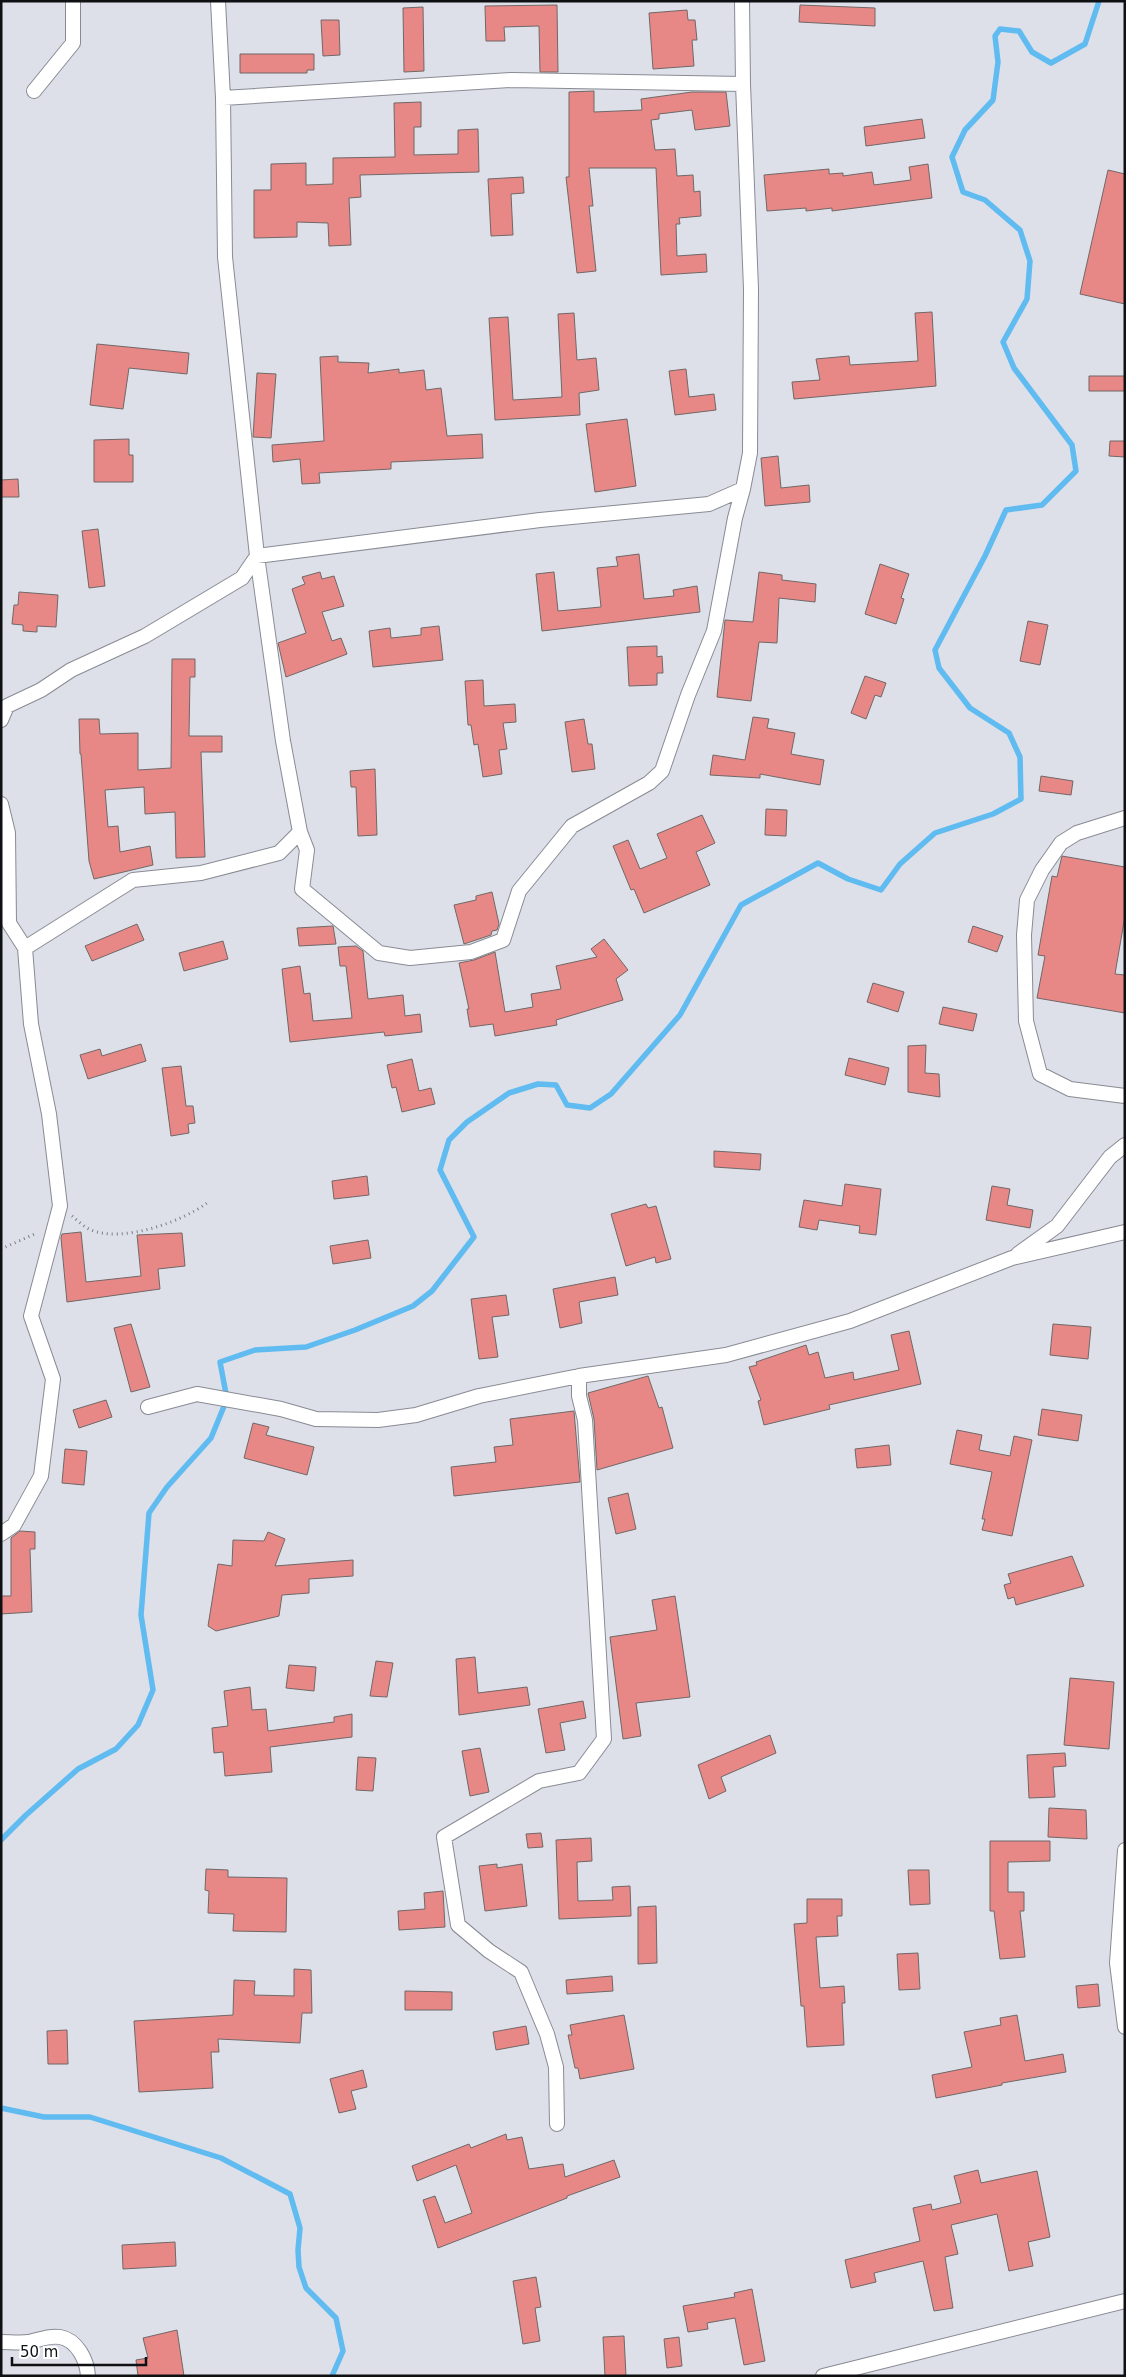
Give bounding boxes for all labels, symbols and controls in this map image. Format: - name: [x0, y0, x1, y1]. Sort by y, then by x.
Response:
- scale bar: [12, 2334, 146, 2366]
- text: 50 m: [20, 2343, 58, 2361]

